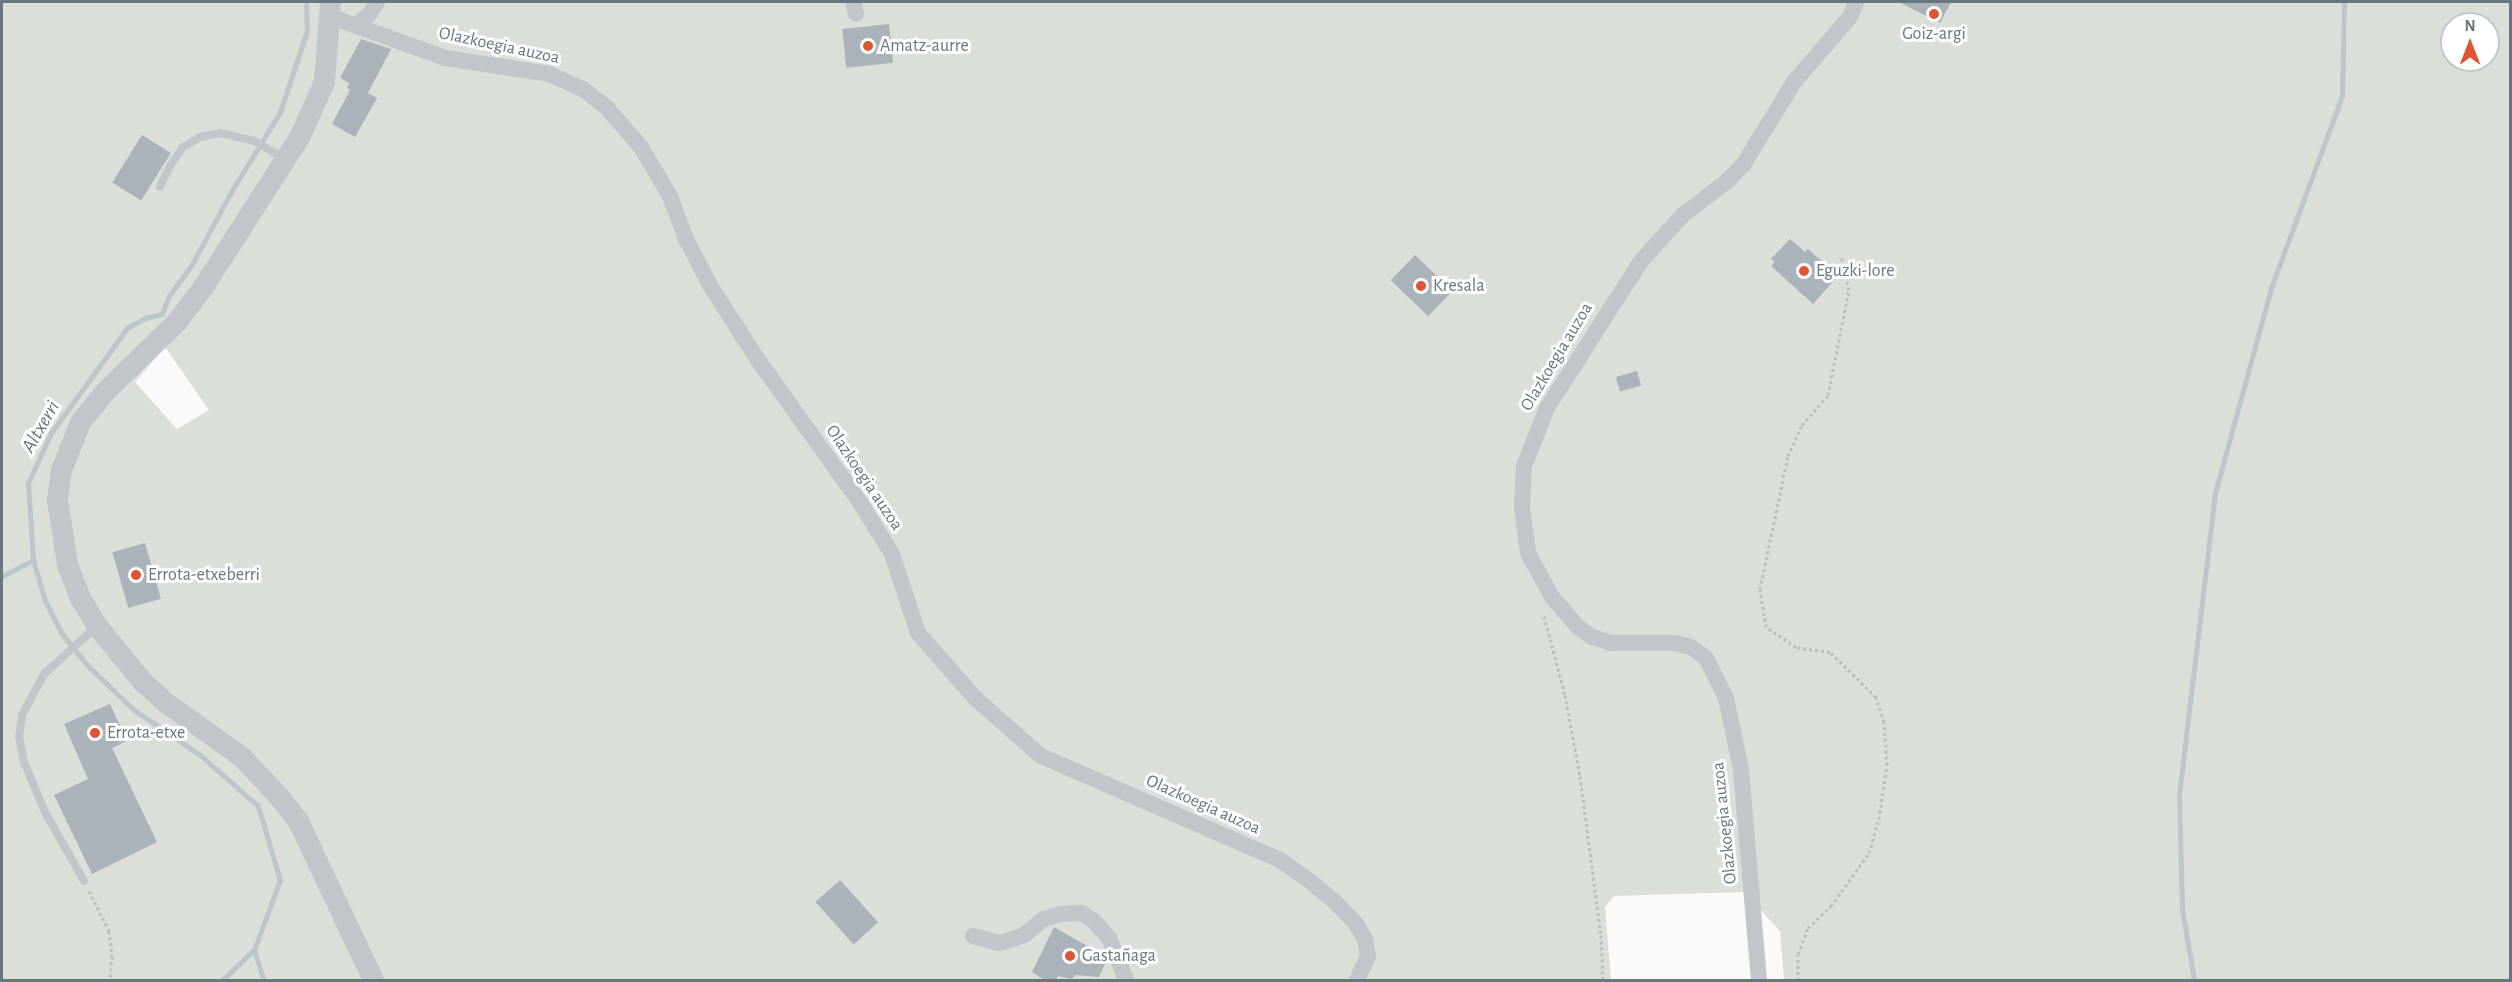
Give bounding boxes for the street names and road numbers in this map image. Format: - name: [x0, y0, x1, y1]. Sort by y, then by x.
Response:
- street label: Olazkoegia auzoa: [437, 23, 561, 69]
- street label: Olazkoegia auzoa: [1516, 299, 1598, 415]
- street label: Olazkoegia auzoa: [821, 421, 907, 535]
- street label: Olazkoegia auzoa: [1708, 761, 1742, 885]
- street label: Olazkoegia auzoa: [1143, 770, 1263, 840]

